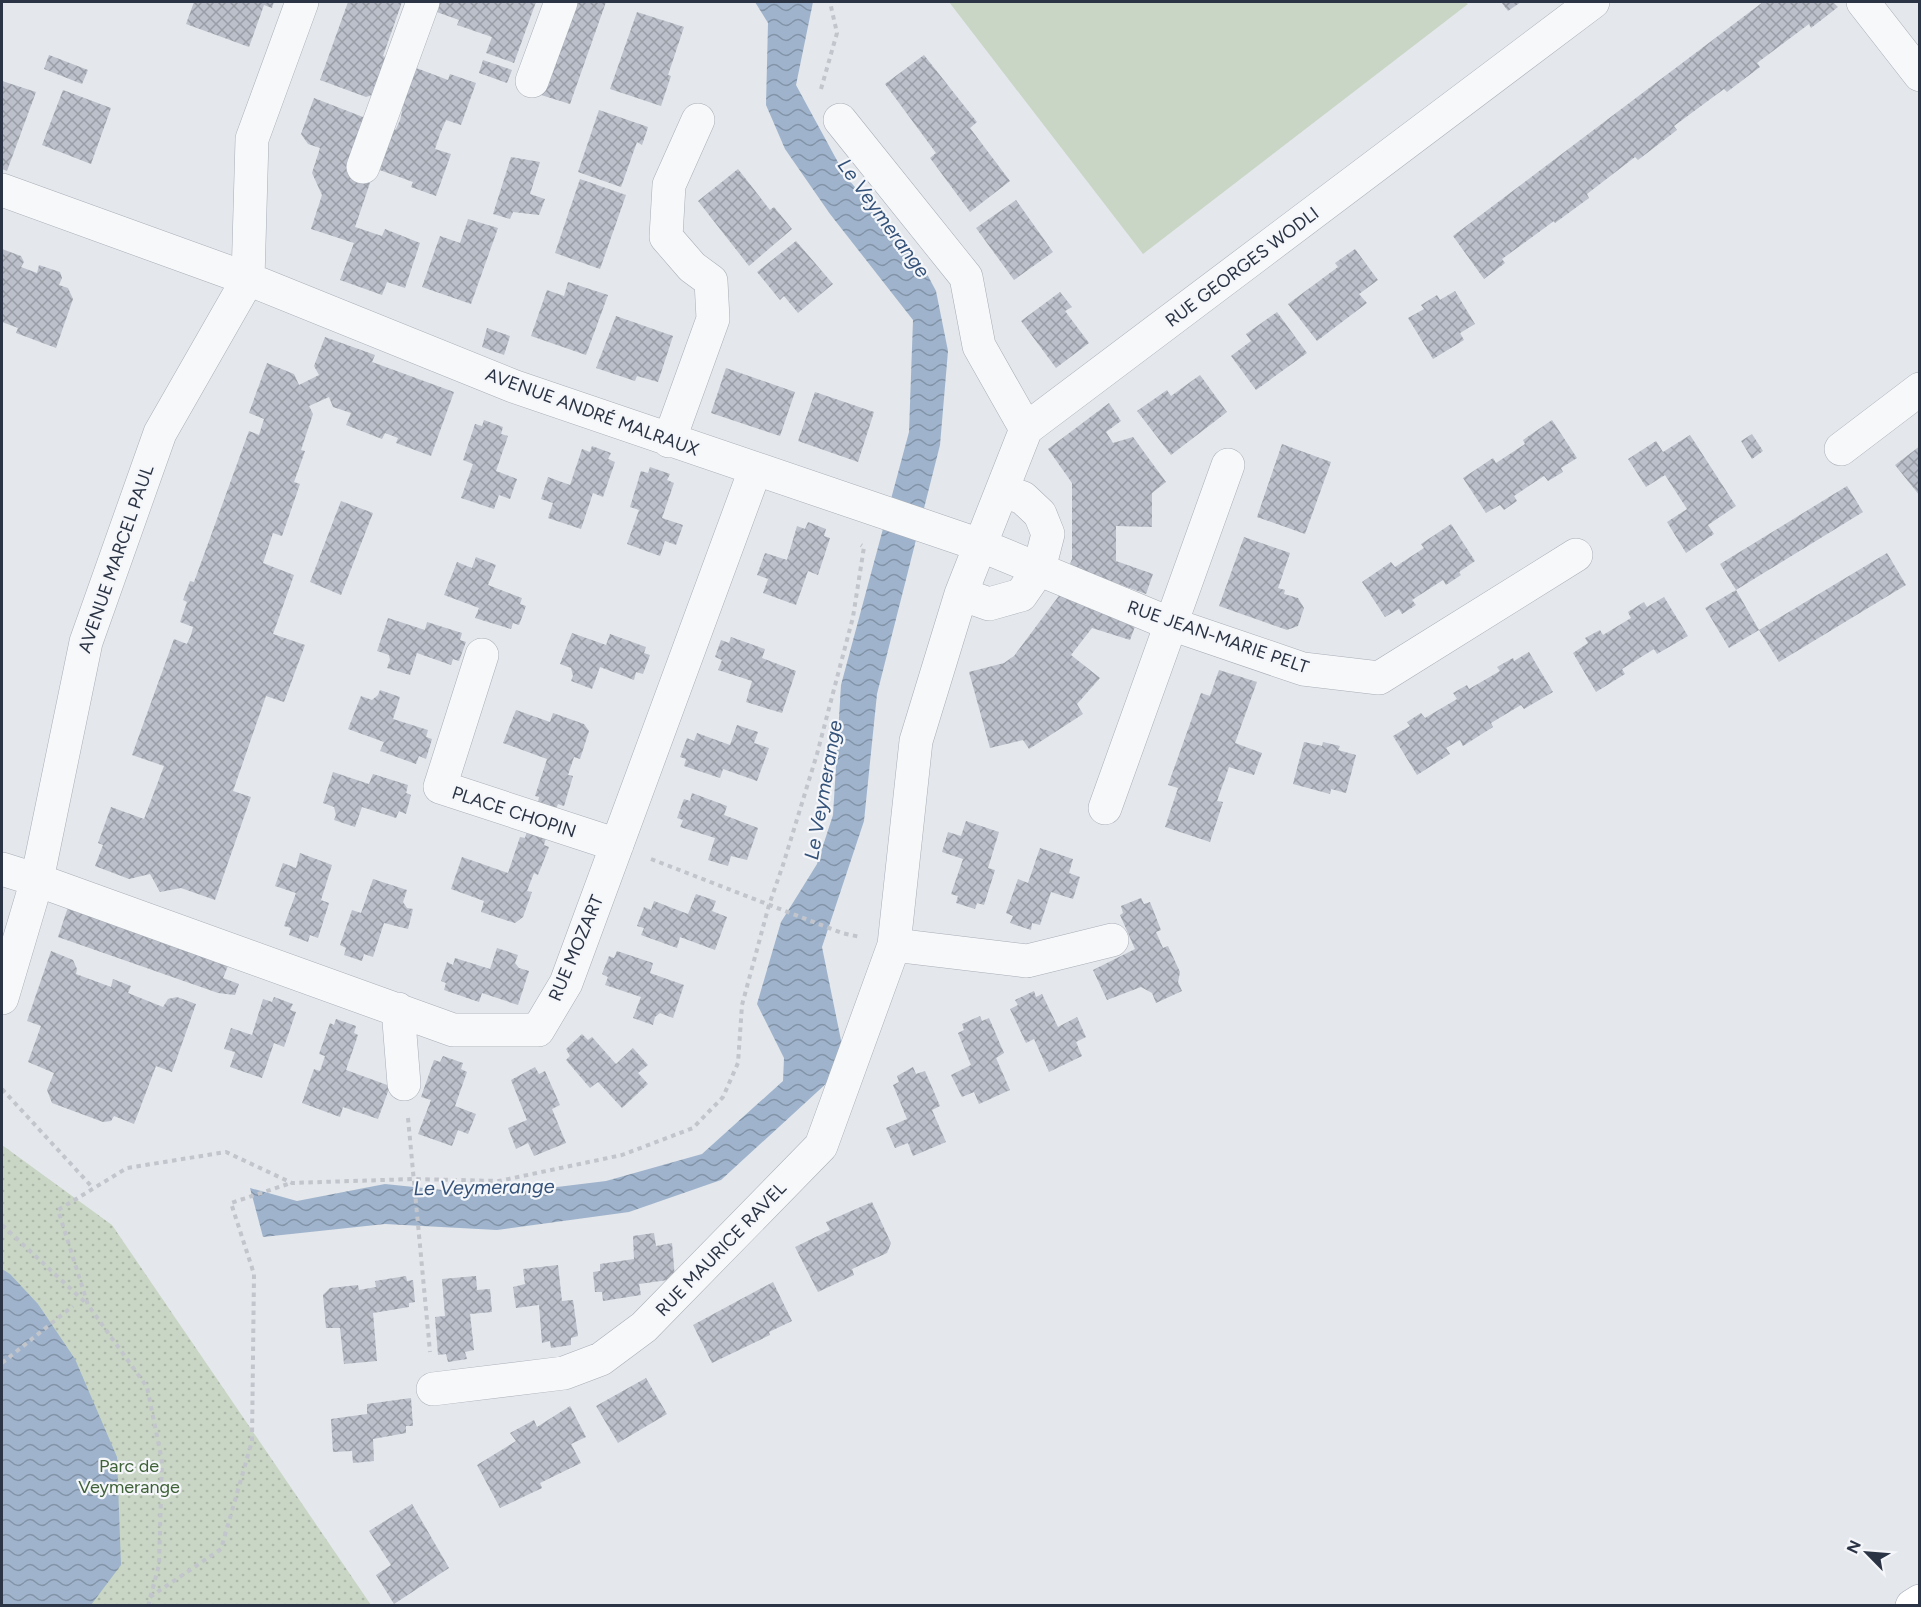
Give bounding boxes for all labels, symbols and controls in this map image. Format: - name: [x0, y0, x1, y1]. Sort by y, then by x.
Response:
- water label: Le Veymerange: [833, 154, 935, 282]
- street label: RUE GEORGES WODLI: [1161, 202, 1323, 332]
- street label: AVENUE ANDRÉ MALRAUX: [482, 363, 702, 461]
- street label: AVENUE MARCEL PAUL: [74, 462, 159, 656]
- street label: RUE JEAN-MARIE PELT: [1124, 596, 1312, 678]
- water label: Le Veymerange: [799, 718, 847, 862]
- street label: PLACE CHOPIN: [449, 782, 579, 842]
- street label: RUE MOZART: [544, 892, 608, 1004]
- water label: Le Veymerange: [413, 1174, 555, 1200]
- street label: RUE MAURICE RAVEL: [651, 1177, 791, 1321]
- park label: Parc de Veymerange: [78, 1455, 180, 1498]
- north arrow: [1837, 1523, 1897, 1583]
- text: N: [1843, 1537, 1865, 1556]

